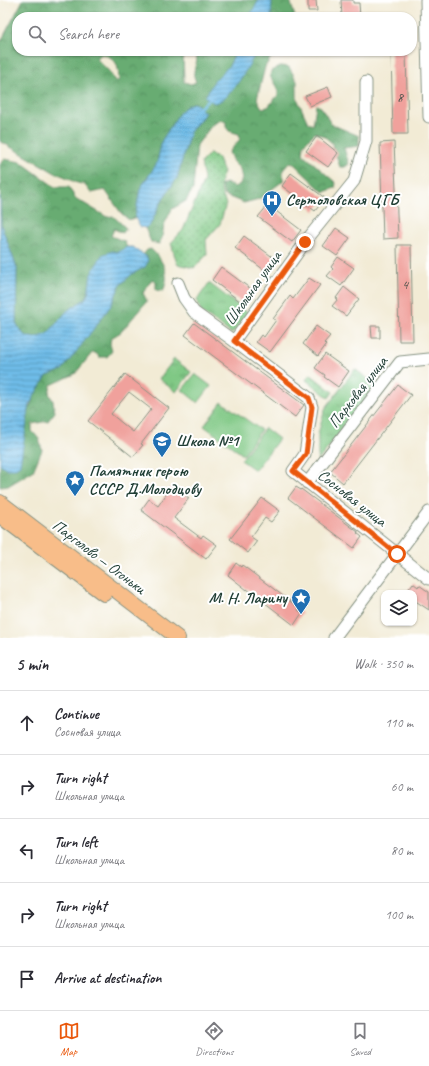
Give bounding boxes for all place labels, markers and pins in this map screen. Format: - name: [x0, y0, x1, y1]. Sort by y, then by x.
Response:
- hospital icon: Сертоловская ЦГБ: [261, 189, 283, 217]
- place label: Сертоловская ЦГБ: [286, 190, 401, 210]
- school or university icon: Школа №1: [151, 430, 173, 458]
- place label: Школа №1: [176, 431, 240, 451]
- place label: Памятник герою СССР Д.Молодцову: [89, 461, 202, 499]
- place icon: Памятник герою СССР Д.Молодцову: [64, 469, 86, 497]
- place icon: М. Н. Ларину: [290, 587, 312, 615]
- place label: М. Н. Ларину: [209, 588, 289, 608]

